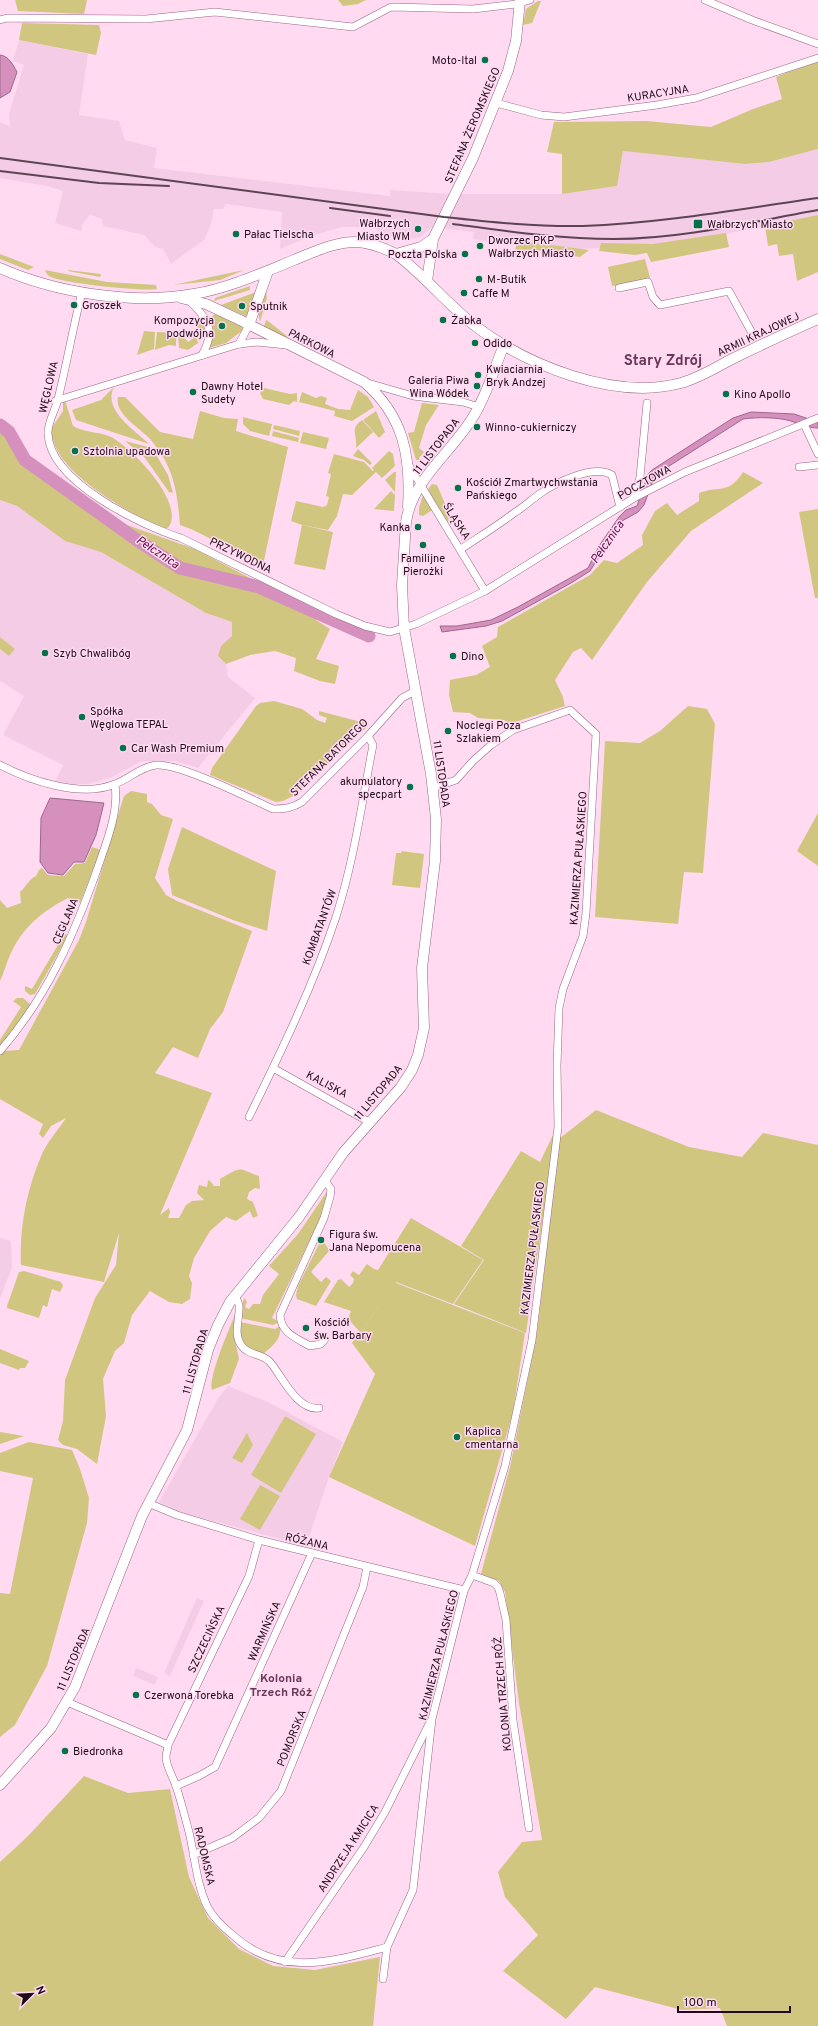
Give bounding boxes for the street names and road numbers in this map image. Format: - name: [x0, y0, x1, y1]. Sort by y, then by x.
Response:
- street label: STEFANA ŻEROMSKIEGO: [441, 65, 504, 186]
- street label: KURACYJNA: [626, 82, 690, 106]
- street label: ARMII KRAJOWEJ: [715, 310, 802, 360]
- street label: PARKOWA: [286, 326, 337, 362]
- street label: WĘGLOWA: [36, 360, 62, 415]
- street label: 11 LISTOPADA: [410, 416, 463, 478]
- street label: POCZTOWA: [615, 462, 674, 503]
- street label: ŚLĄSKA: [439, 500, 474, 543]
- street label: PRZYWODNA: [207, 535, 274, 577]
- street label: STEFANA BATOREGO: [288, 716, 372, 800]
- street label: 11 LISTOPADA: [429, 740, 453, 809]
- street label: KAZIMIERZA PUŁASKIEGO: [567, 791, 591, 925]
- street label: KOMBATANTÓW: [299, 887, 340, 967]
- street label: CEGLANA: [50, 896, 82, 947]
- street label: 11 LISTOPADA: [352, 1062, 406, 1123]
- street label: KALISKA: [303, 1068, 350, 1102]
- street label: KAZIMIERZA PUŁASKIEGO: [518, 1181, 548, 1315]
- street label: 11 LISTOPADA: [180, 1327, 212, 1396]
- street label: RÓŻANA: [284, 1529, 330, 1554]
- street label: KAZIMIERZA PUŁASKIEGO: [416, 1589, 462, 1722]
- street label: WARMIŃSKA: [245, 1599, 284, 1664]
- street label: SZCZECIŃSKA: [184, 1603, 229, 1675]
- street label: 11 LISTOPADA: [54, 1625, 94, 1693]
- street label: KOLONIA TRZECH RÓŻ: [490, 1636, 515, 1752]
- street label: POMORSKA: [274, 1708, 310, 1769]
- street label: ANDRZEJA KMICICA: [315, 1802, 383, 1895]
- street label: RADOMSKA: [190, 1825, 218, 1887]

